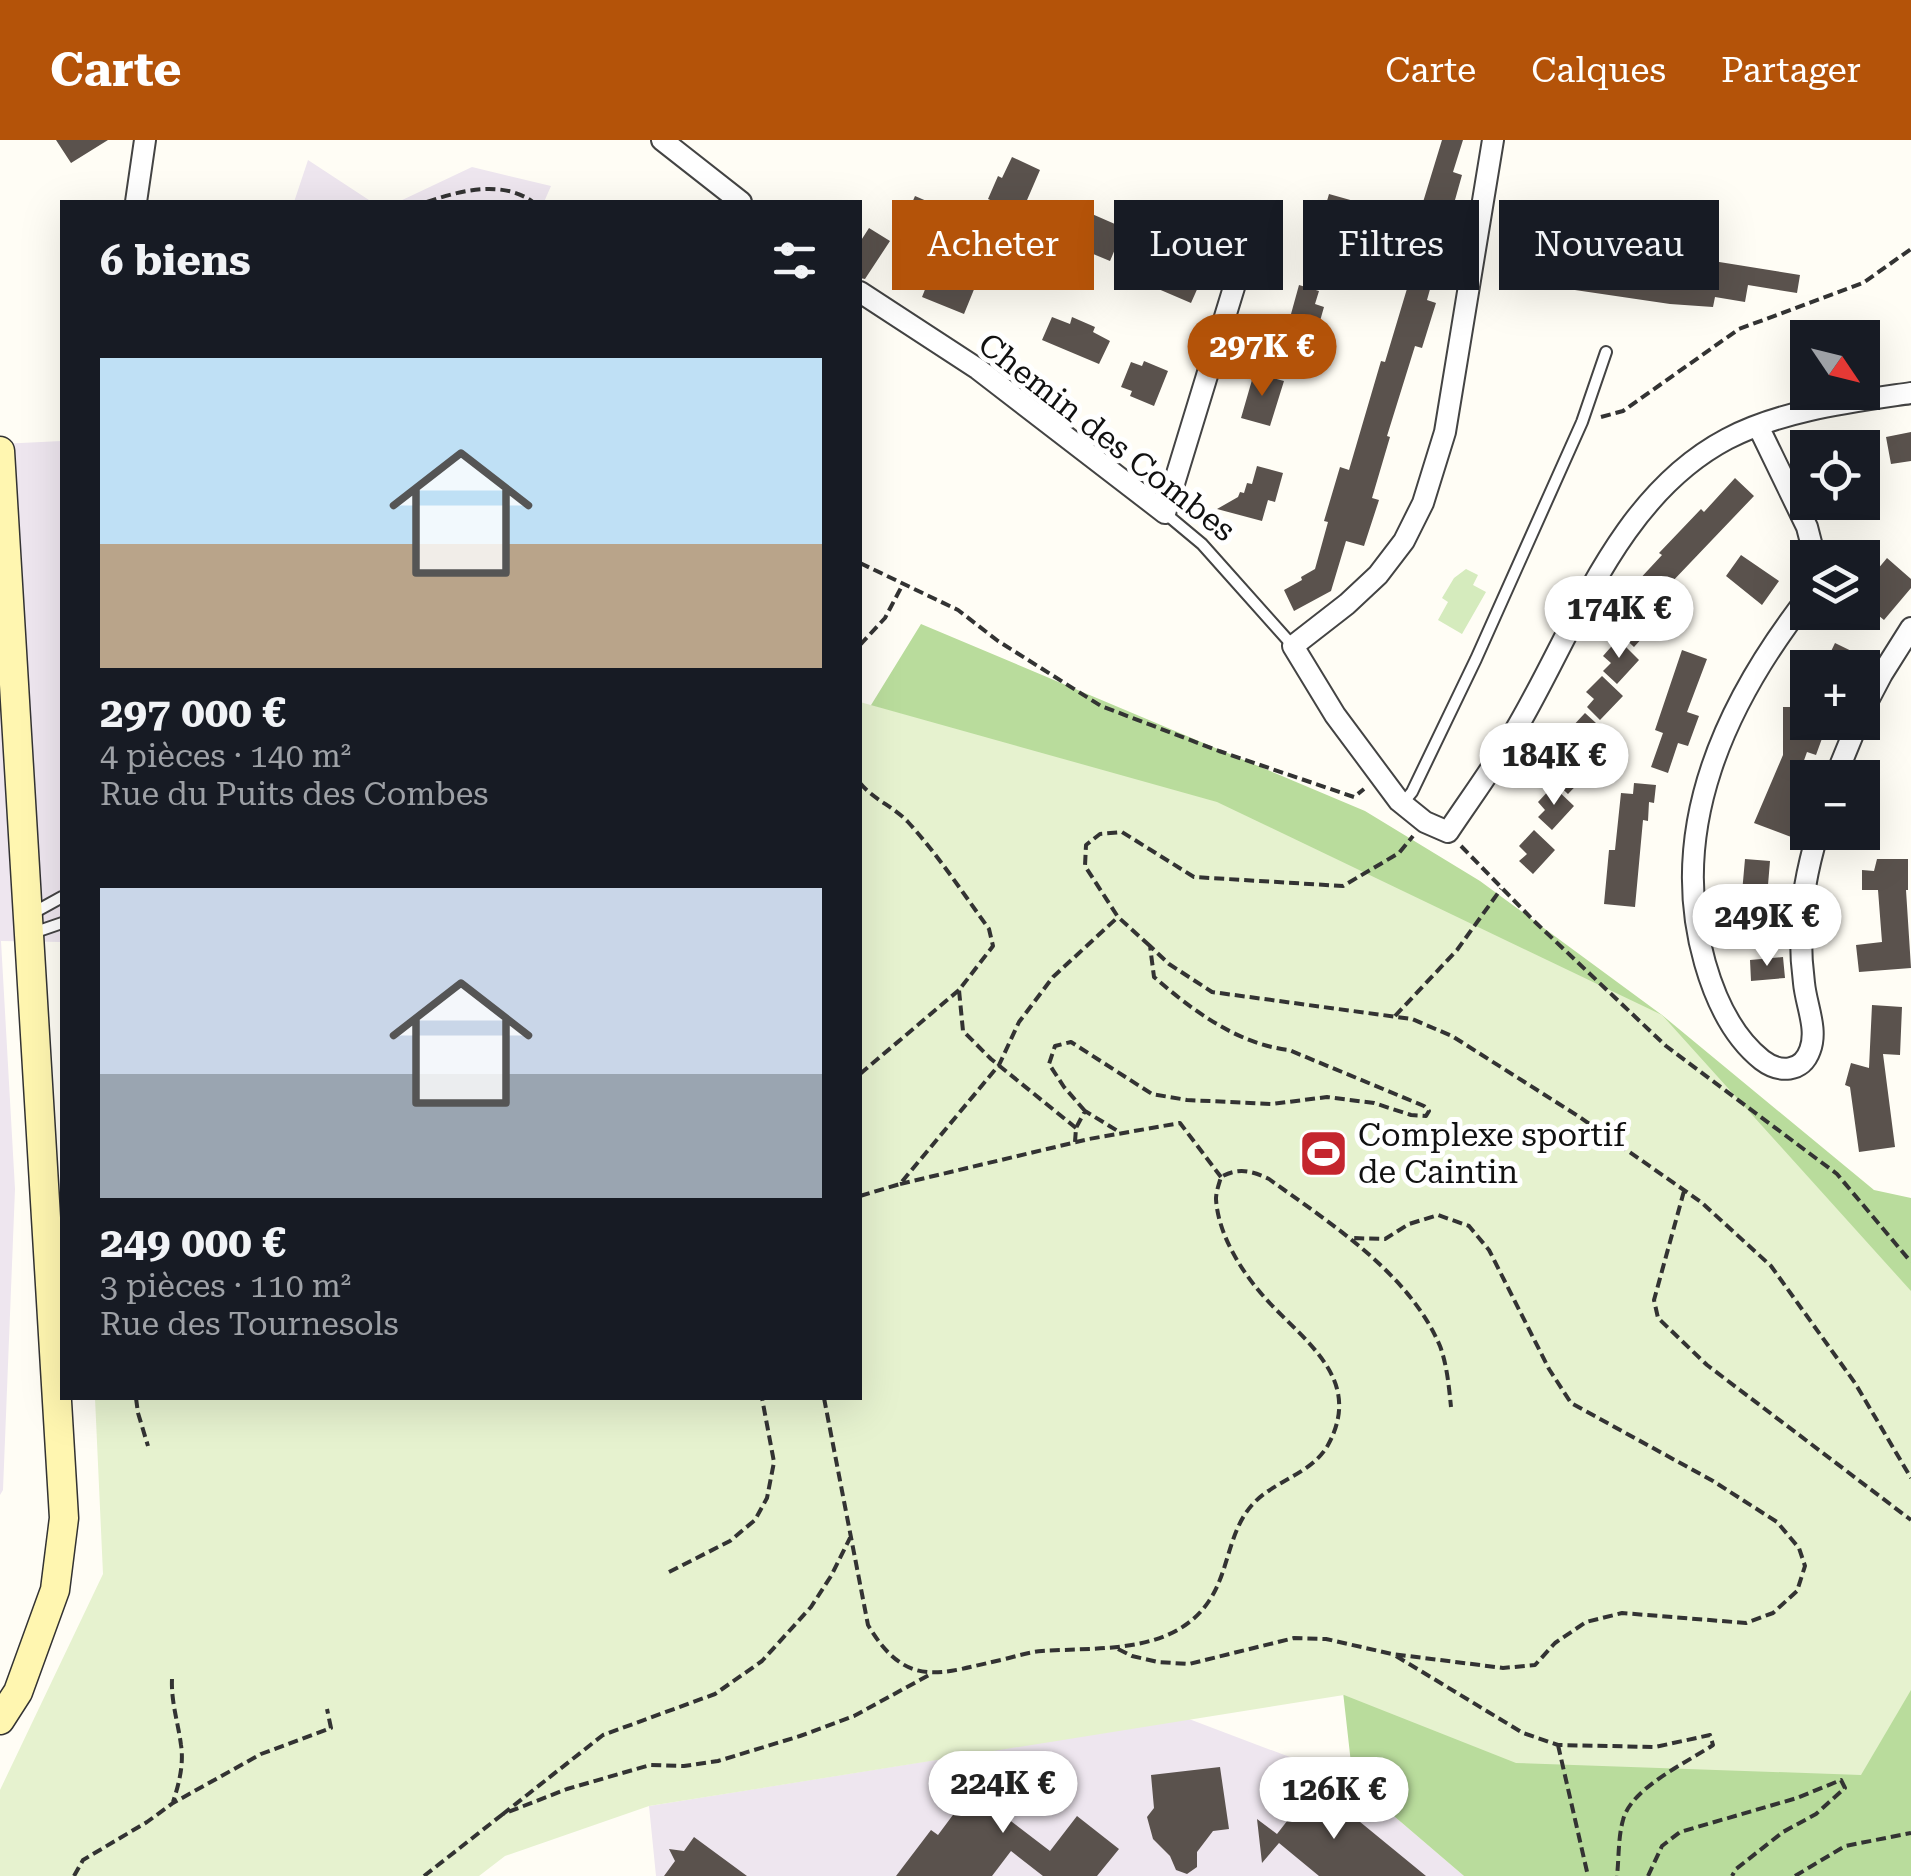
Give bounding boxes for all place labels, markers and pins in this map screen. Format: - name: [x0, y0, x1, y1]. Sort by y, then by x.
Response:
- pin: 297K €: [1181, 314, 1343, 399]
- pin: 174K €: [1538, 576, 1700, 661]
- pin: 184K €: [1473, 723, 1635, 808]
- pin: 249K €: [1686, 884, 1848, 969]
- place label: Complexe sportif de Caintin: [1358, 1116, 1627, 1191]
- sports icon: Complexe sportif de Caintin: [1297, 1127, 1349, 1179]
- pin: 224K €: [922, 1751, 1084, 1836]
- pin: 126K €: [1253, 1757, 1415, 1842]

